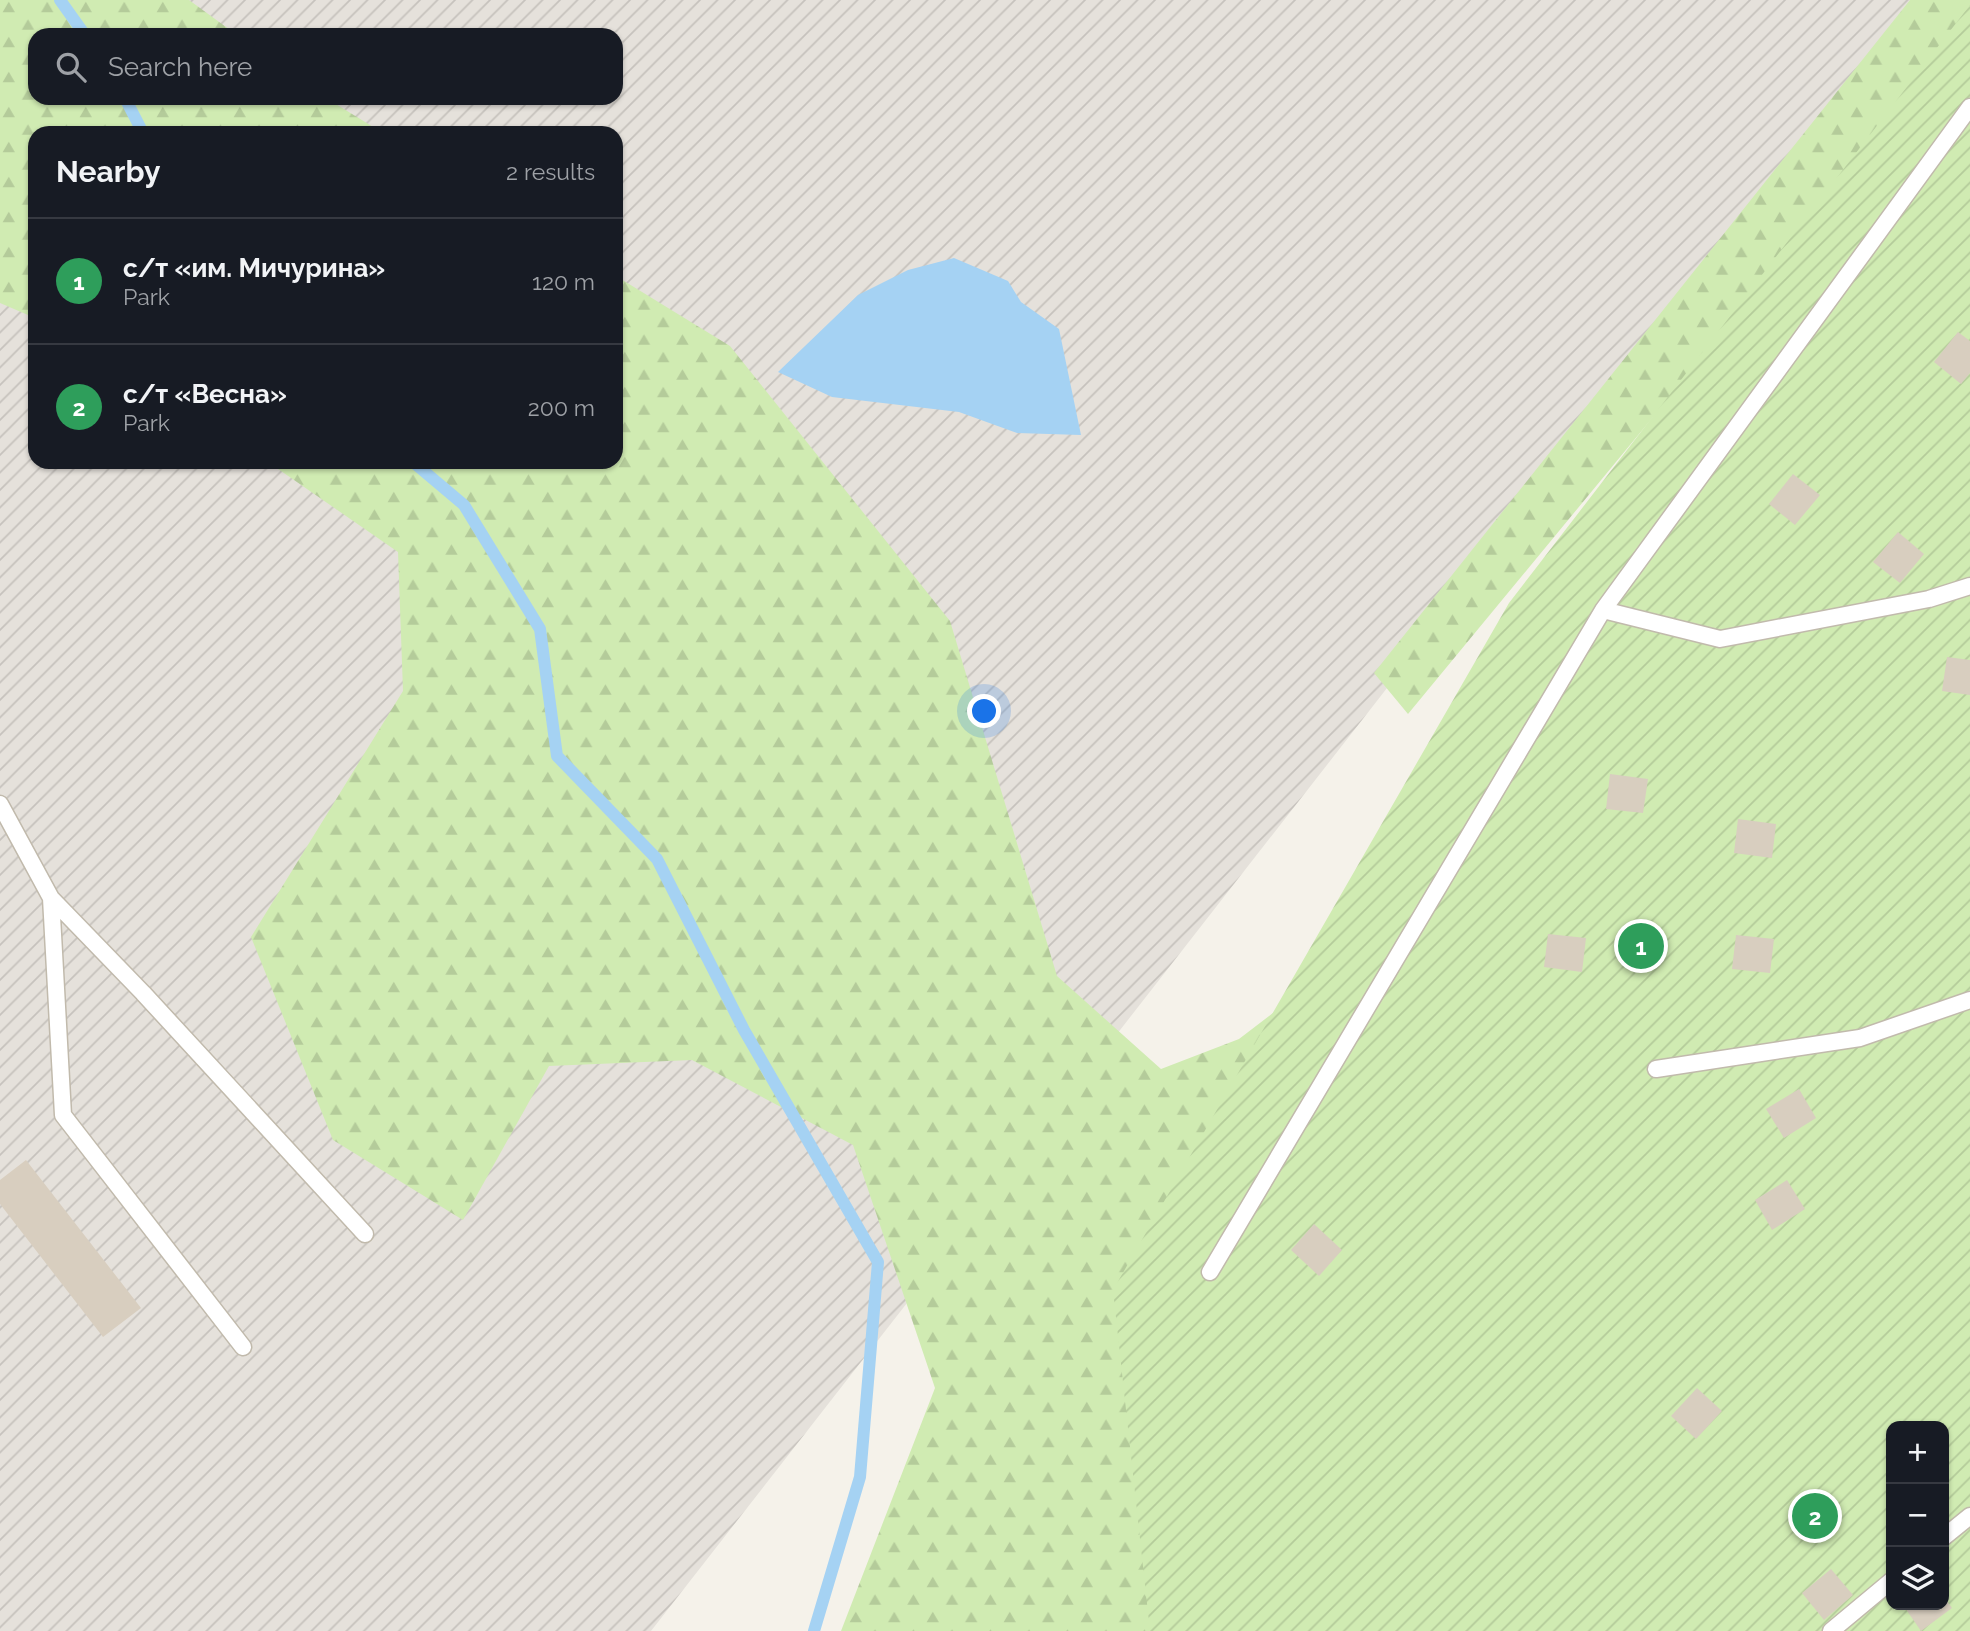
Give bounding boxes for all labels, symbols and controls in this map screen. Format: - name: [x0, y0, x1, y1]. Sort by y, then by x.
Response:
- search box: [28, 28, 623, 105]
- icon: search: [52, 48, 90, 86]
- text: Search here: [108, 52, 252, 82]
- text: Nearby: [56, 154, 160, 189]
- text: 2 results: [506, 158, 595, 185]
- text: с/т «им. Мичурина»: [123, 253, 385, 283]
- text: 1: [73, 268, 85, 295]
- text: 120 m: [532, 268, 595, 295]
- text: Park: [123, 283, 170, 310]
- text: с/т «Весна»: [123, 379, 287, 409]
- text: 2: [73, 394, 85, 421]
- text: 200 m: [528, 394, 595, 421]
- text: Park: [123, 409, 170, 436]
- your location: [967, 694, 1001, 728]
- pin: 1: [1618, 920, 1664, 972]
- map controls: [1886, 1421, 1949, 1610]
- button: +: [1886, 1421, 1949, 1484]
- button: −: [1886, 1484, 1949, 1547]
- pin: 2: [1792, 1490, 1838, 1542]
- button: layers: [1886, 1547, 1949, 1610]

